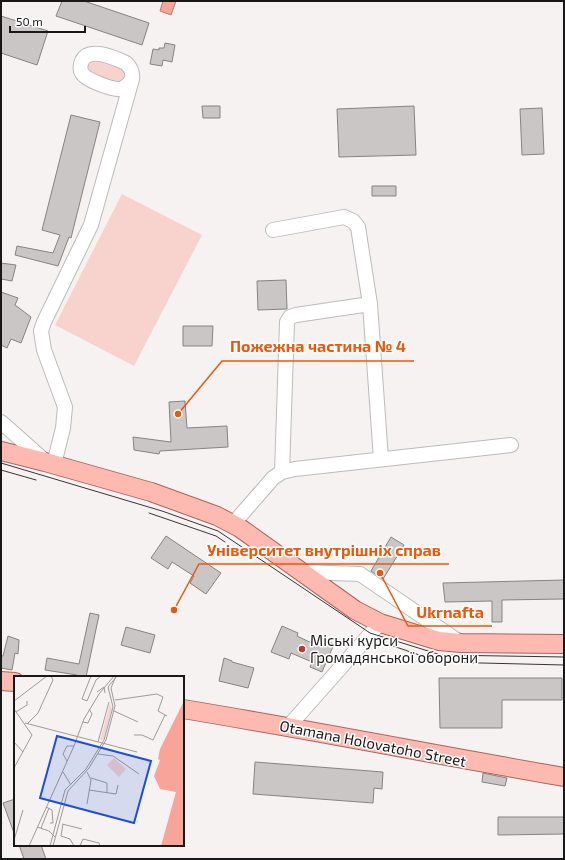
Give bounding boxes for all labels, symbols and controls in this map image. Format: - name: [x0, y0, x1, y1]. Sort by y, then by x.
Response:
- scale bar: [10, 8, 85, 34]
- text: 50 m: [16, 14, 43, 28]
- callout: Пожежна частина № 4: [222, 333, 414, 361]
- text: Пожежна частина № 4: [230, 336, 406, 355]
- callout: Університет внутрішніх справ: [199, 536, 449, 564]
- text: Університет внутрішніх справ: [207, 540, 441, 559]
- callout: Ukrnafta: [408, 598, 492, 626]
- text: Ukrnafta: [416, 602, 484, 621]
- place label: Міські курси Громадянської оборони: [310, 631, 478, 666]
- marker: Міські курси Громадянської оборони: [297, 644, 307, 654]
- inset map: [14, 676, 184, 846]
- street label: Otamana Holovatoho Street: [278, 716, 468, 770]

